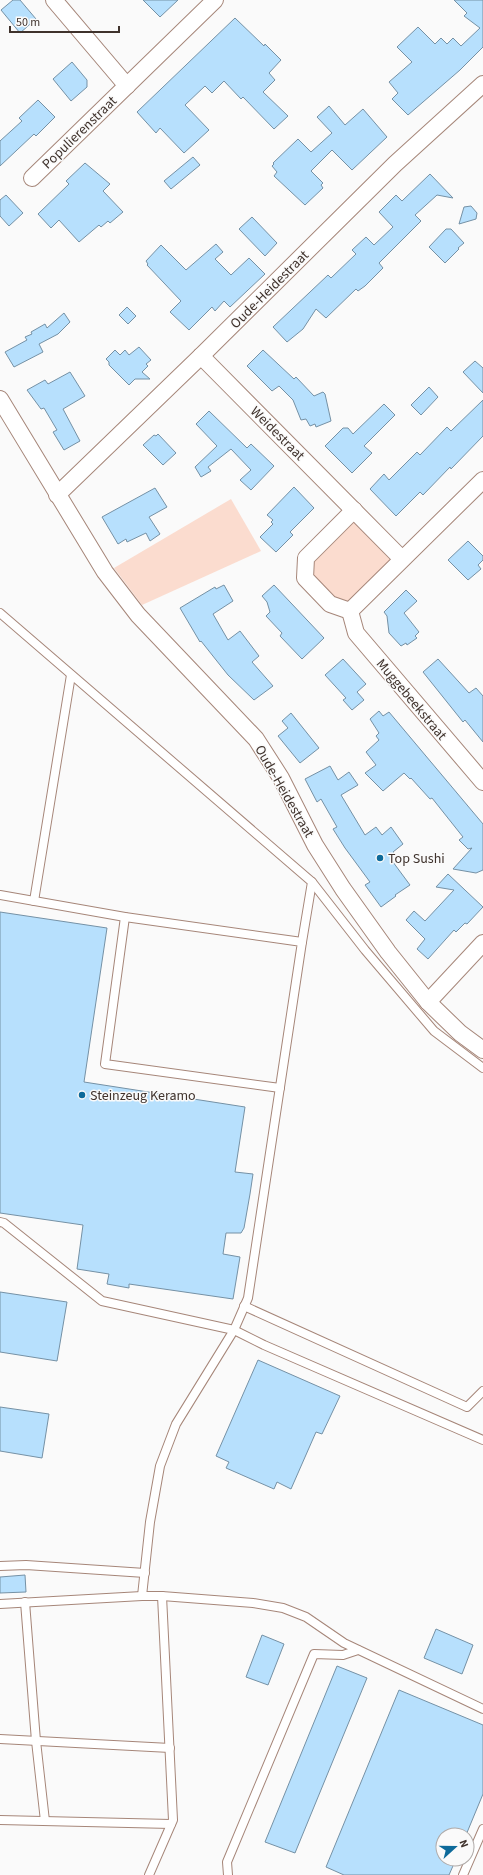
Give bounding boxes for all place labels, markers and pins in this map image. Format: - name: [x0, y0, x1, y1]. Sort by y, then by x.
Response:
- place label: Top Sushi: [388, 849, 445, 869]
- marker: Top Sushi: [375, 853, 385, 863]
- place label: Steinzeug Keramo: [90, 1086, 196, 1106]
- marker: Steinzeug Keramo: [77, 1090, 87, 1100]

